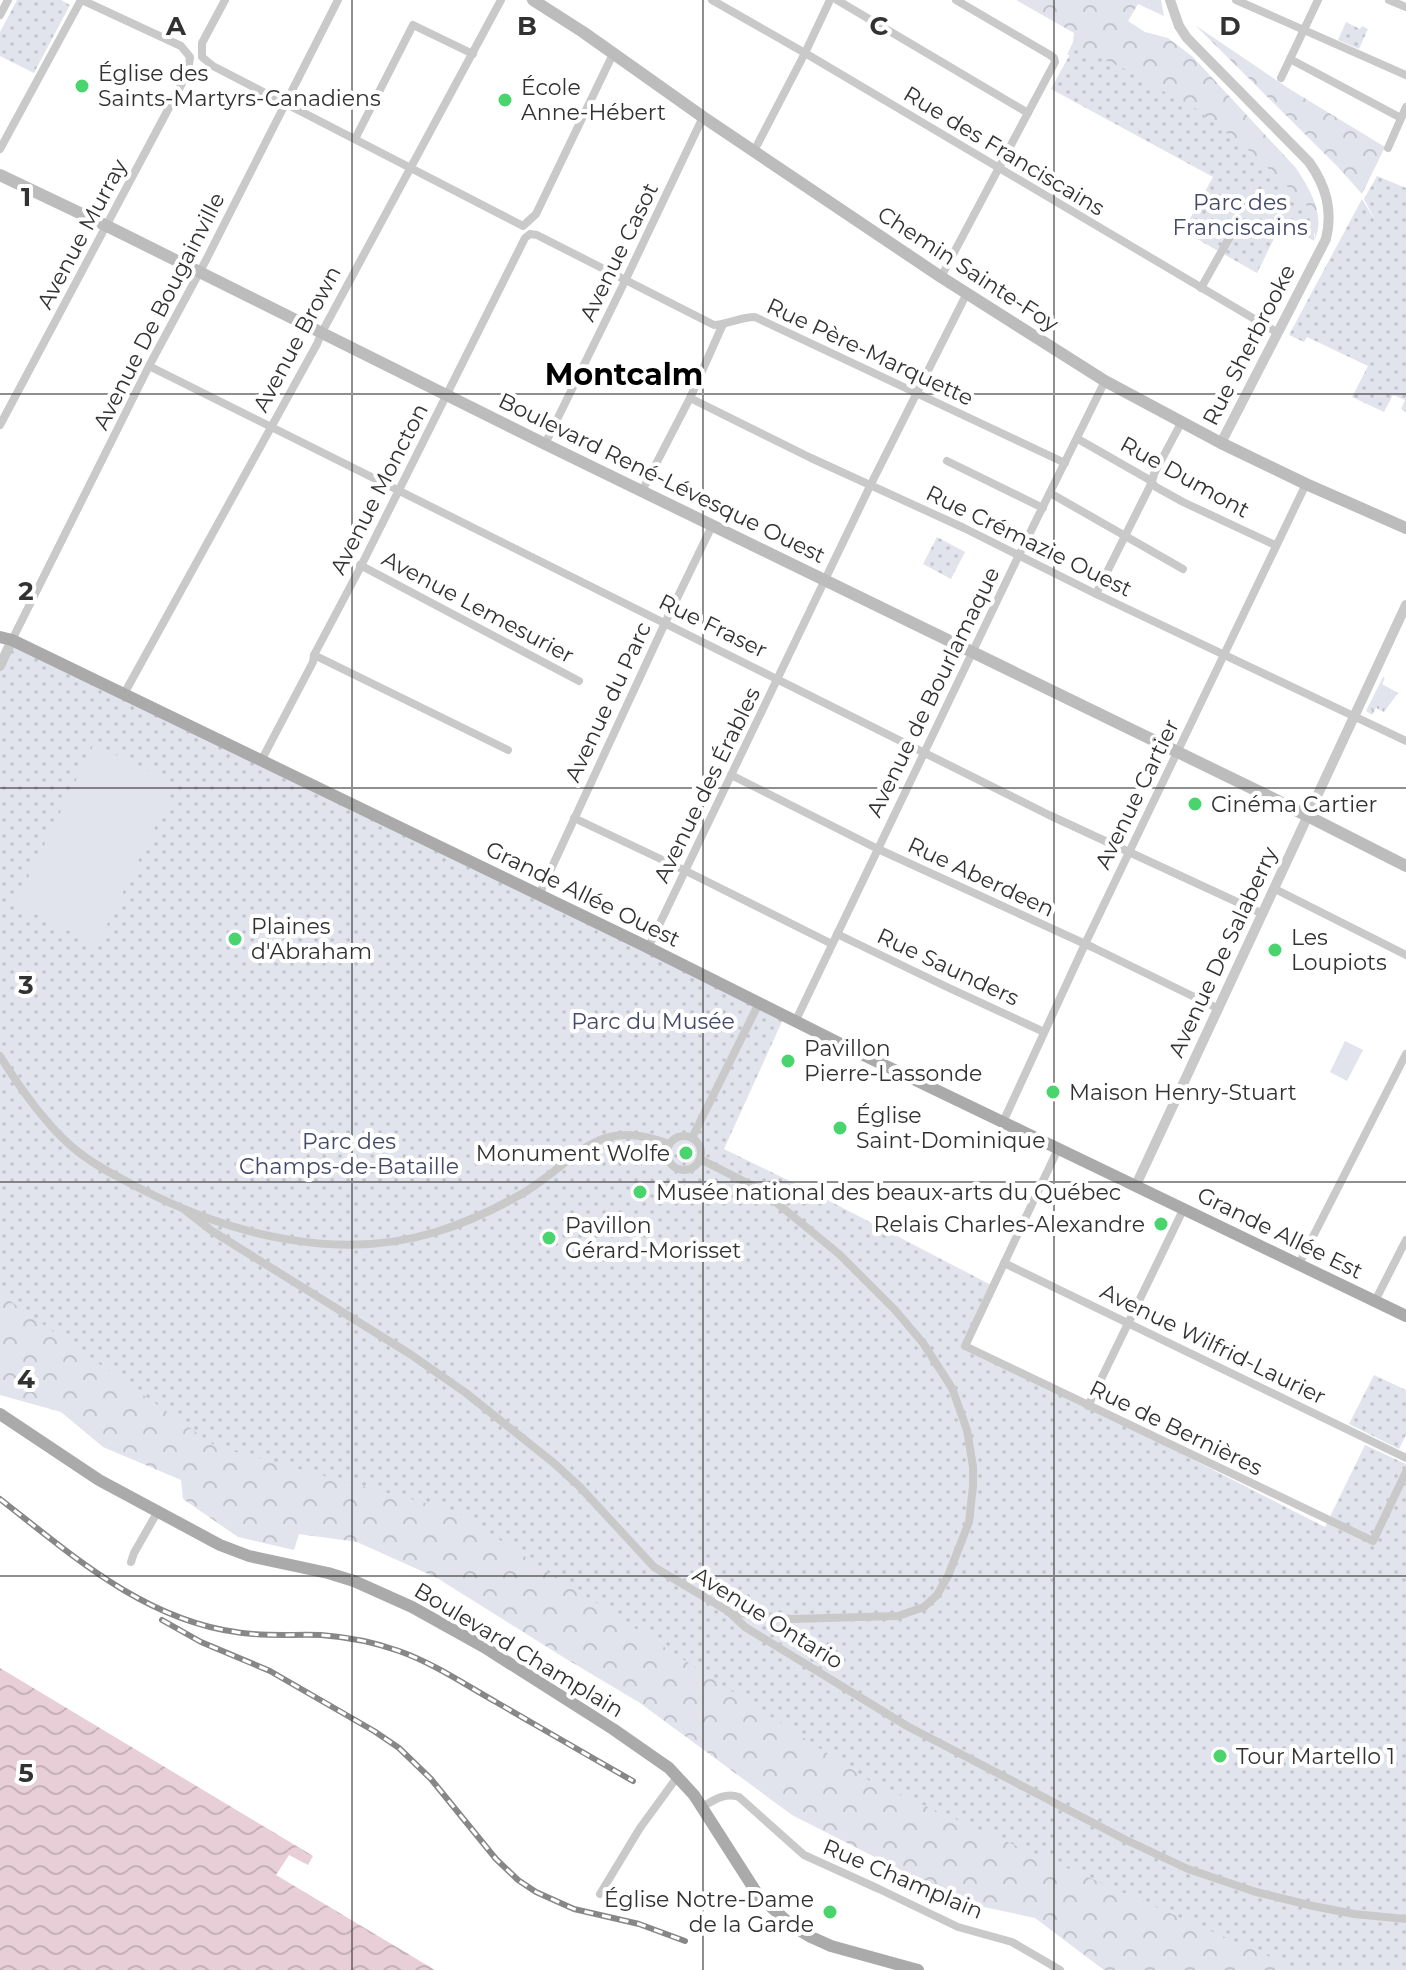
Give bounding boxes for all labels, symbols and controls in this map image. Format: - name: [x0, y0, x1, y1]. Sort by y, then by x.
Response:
- text: A: [165, 10, 187, 42]
- text: B: [517, 10, 537, 42]
- text: C: [870, 10, 889, 42]
- text: D: [1219, 10, 1241, 42]
- place label: Église des Saints-Martyrs-Canadiens: [98, 60, 381, 112]
- place label: École Anne-Hébert: [521, 74, 666, 126]
- marker: Église des Saints-Martyrs-Canadiens: [73, 77, 91, 95]
- street label: Rue des Franciscains: [899, 80, 1110, 222]
- marker: École Anne-Hébert: [496, 91, 514, 109]
- street label: Avenue Murray: [31, 154, 133, 313]
- street label: Avenue Casot: [574, 178, 664, 326]
- text: 1: [21, 181, 31, 213]
- street label: Avenue De Bougainville: [87, 188, 231, 434]
- park label: Parc des Franciscains: [1172, 189, 1308, 241]
- street label: Chemin Sainte-Foy: [872, 200, 1064, 338]
- street label: Rue Sherbrooke: [1197, 260, 1301, 430]
- street label: Avenue Brown: [247, 261, 347, 417]
- street label: Rue Père-Marquette: [762, 292, 978, 412]
- district label: Montcalm: [545, 356, 703, 393]
- street label: Boulevard René-Lévesque Ouest: [494, 387, 830, 569]
- street label: Avenue Moncton: [324, 399, 434, 579]
- street label: Rue Dumont: [1116, 430, 1254, 524]
- street label: Rue Crémazie Ouest: [922, 479, 1136, 603]
- street label: Avenue Lemesurier: [377, 545, 579, 669]
- street label: Avenue de Bourlamaque: [861, 563, 1005, 821]
- text: 2: [18, 575, 34, 607]
- street label: Rue Fraser: [654, 588, 772, 664]
- street label: Avenue du Parc: [559, 618, 657, 786]
- street label: Avenue des Érables: [648, 683, 766, 887]
- street label: Avenue Cartier: [1089, 715, 1185, 873]
- place label: Cinéma Cartier: [1211, 791, 1377, 818]
- marker: Cinéma Cartier: [1186, 795, 1204, 813]
- street label: Rue Aberdeen: [903, 831, 1059, 923]
- street label: Grande Allée Ouest: [481, 835, 685, 953]
- street label: Avenue De Salaberry: [1162, 843, 1284, 1061]
- place label: Plaines d'Abraham: [251, 913, 372, 965]
- street label: Rue Saunders: [873, 922, 1024, 1012]
- place label: Les Loupiots: [1291, 924, 1387, 976]
- marker: Plaines d'Abraham: [226, 930, 244, 948]
- marker: Les Loupiots: [1266, 941, 1284, 959]
- text: 3: [17, 969, 34, 1001]
- park label: Parc du Musée: [571, 1008, 735, 1035]
- place label: Pavillon Pierre-Lassonde: [804, 1035, 982, 1087]
- marker: Pavillon Pierre-Lassonde: [779, 1052, 797, 1070]
- place label: Maison Henry-Stuart: [1069, 1079, 1297, 1106]
- marker: Maison Henry-Stuart: [1044, 1083, 1062, 1101]
- place label: Église Saint-Dominique: [856, 1102, 1045, 1154]
- marker: Église Saint-Dominique: [831, 1119, 849, 1137]
- park label: Parc des Champs-de-Bataille: [239, 1128, 459, 1180]
- place label: Monument Wolfe: [476, 1140, 670, 1167]
- marker: Monument Wolfe: [677, 1144, 695, 1162]
- place label: Musée national des beaux-arts du Québec: [656, 1179, 1121, 1206]
- street label: Grande Allée Est: [1193, 1181, 1367, 1285]
- marker: Musée national des beaux-arts du Québec: [631, 1183, 649, 1201]
- place label: Relais Charles-Alexandre: [874, 1211, 1145, 1238]
- place label: Pavillon Gérard-Morisset: [565, 1212, 741, 1264]
- marker: Relais Charles-Alexandre: [1152, 1215, 1170, 1233]
- marker: Pavillon Gérard-Morisset: [540, 1229, 558, 1247]
- street label: Avenue Wilfrid-Laurier: [1096, 1278, 1330, 1410]
- text: 4: [17, 1363, 35, 1395]
- street label: Rue de Bernières: [1085, 1374, 1267, 1482]
- street label: Avenue Ontario: [688, 1561, 848, 1675]
- street label: Boulevard Champlain: [410, 1577, 628, 1723]
- place label: Tour Martello 1: [1236, 1743, 1395, 1770]
- marker: Tour Martello 1: [1211, 1747, 1229, 1765]
- text: 5: [18, 1757, 34, 1789]
- street label: Rue Champlain: [819, 1833, 987, 1925]
- place label: Église Notre-Dame de la Garde: [604, 1886, 814, 1938]
- marker: Église Notre-Dame de la Garde: [821, 1903, 839, 1921]

